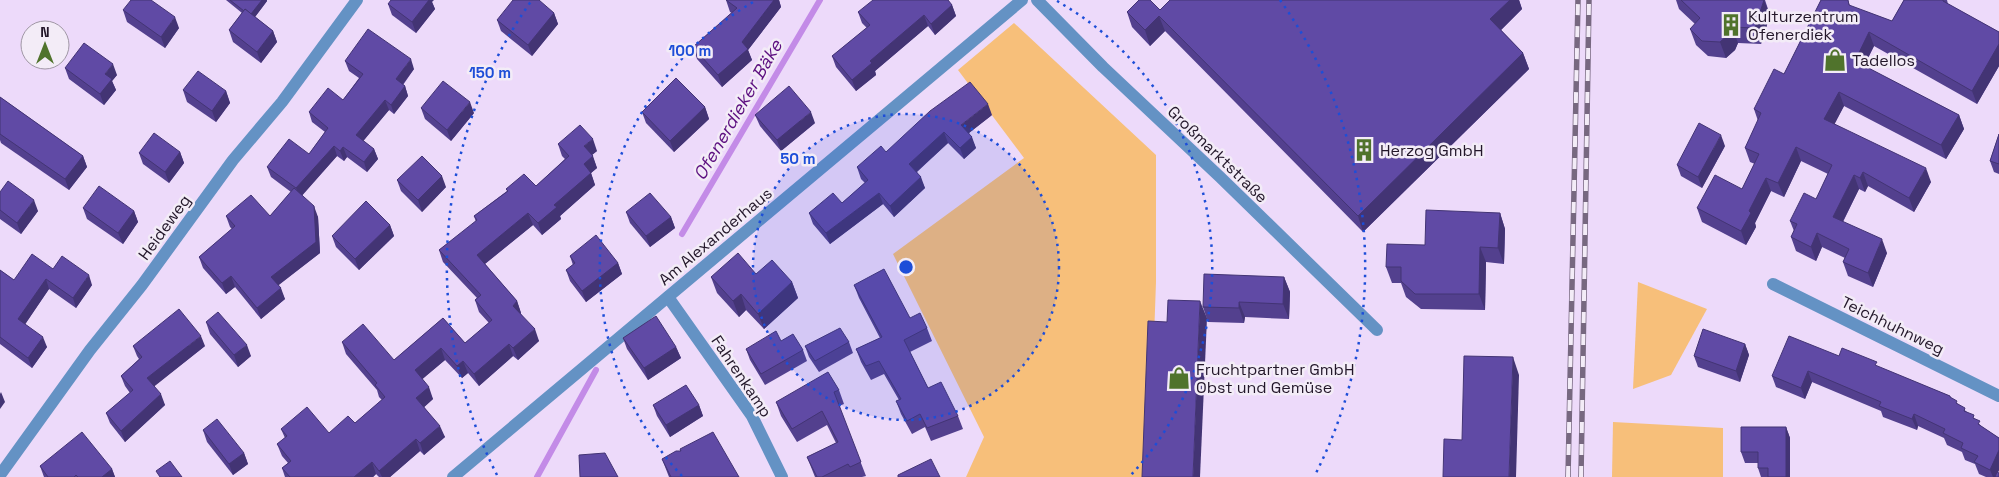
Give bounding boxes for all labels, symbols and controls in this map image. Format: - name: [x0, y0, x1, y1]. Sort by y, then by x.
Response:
- place label: Kulturzentrum Ofenerdiek: [1748, 6, 1859, 45]
- building icon: Kulturzentrum Ofenerdiek: [1718, 12, 1744, 38]
- north arrow: [20, 20, 70, 70]
- text: N: [40, 23, 50, 41]
- water label: Ofenerdieker Bäke: [688, 34, 788, 184]
- text: 100 m: [669, 41, 711, 60]
- shop icon: Tadellos: [1822, 47, 1848, 73]
- place label: Tadellos: [1852, 50, 1915, 71]
- text: 150 m: [469, 63, 511, 82]
- street label: Großmarktstraße: [1163, 101, 1272, 208]
- building icon: Herzog GmbH: [1351, 137, 1377, 163]
- place label: Herzog GmbH: [1380, 140, 1483, 161]
- text: 50 m: [780, 149, 816, 168]
- street label: Am Alexanderhaus: [654, 183, 776, 290]
- street label: Heideweg: [134, 190, 195, 264]
- centre of rings: [897, 258, 915, 276]
- street label: Teichhuhnweg: [1838, 291, 1948, 359]
- street label: Fahrenkamp: [707, 331, 777, 421]
- place label: Fruchtpartner GmbH Obst und Gemüse: [1196, 359, 1354, 398]
- shop icon: Fruchtpartner GmbH Obst und Gemüse: [1166, 365, 1192, 391]

